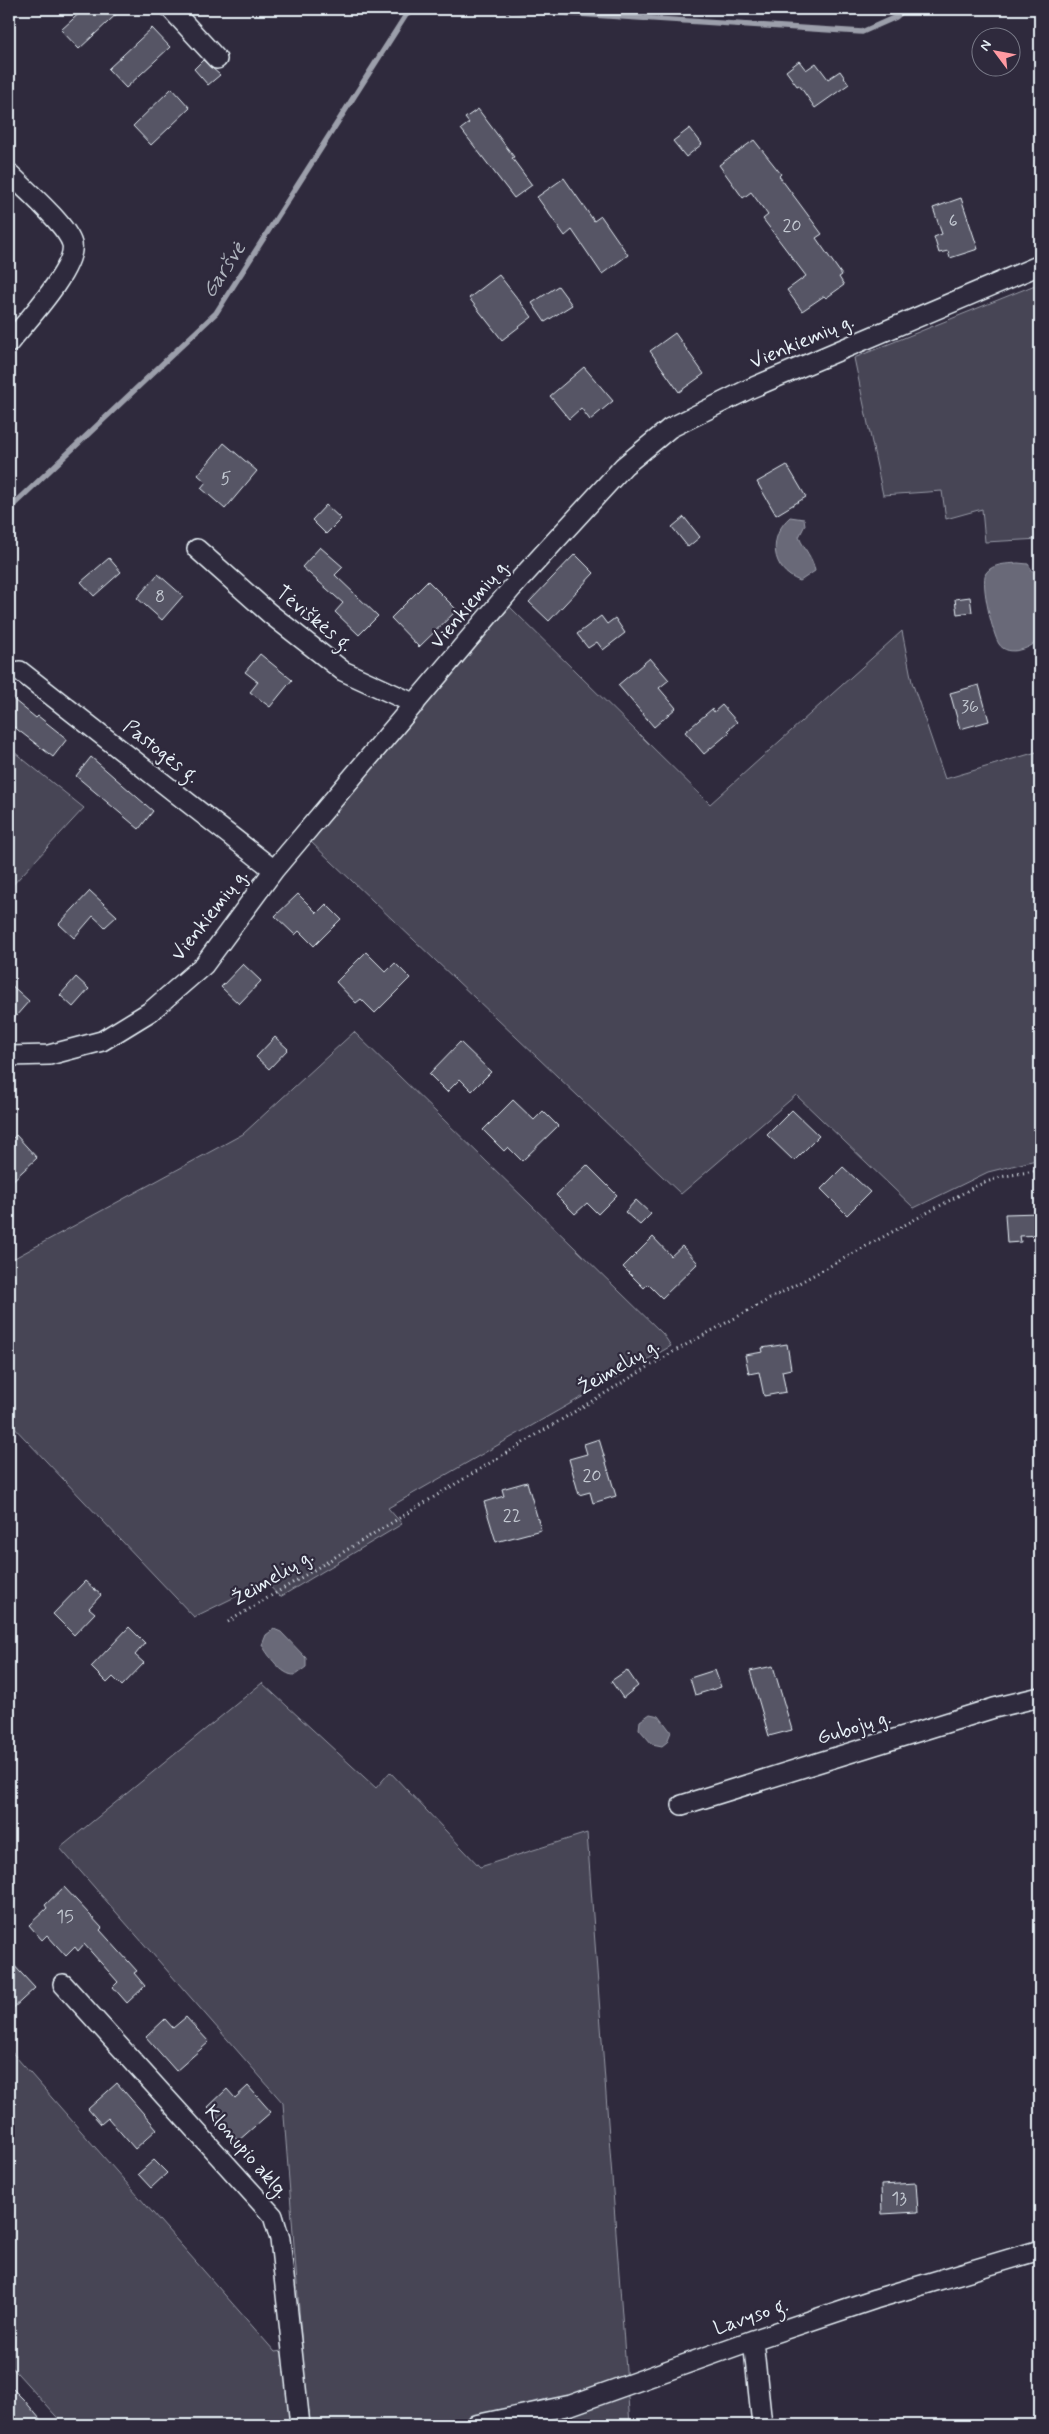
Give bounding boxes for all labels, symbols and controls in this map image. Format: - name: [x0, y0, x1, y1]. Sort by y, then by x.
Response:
- north arrow: [972, 28, 1022, 78]
- text: N: [976, 37, 996, 54]
- house number: 6: [948, 209, 958, 233]
- house number: 20: [782, 214, 802, 238]
- water label: Garšvė: [195, 236, 253, 304]
- street label: Vienkiemių g.: [746, 308, 858, 376]
- house number: 5: [221, 467, 232, 491]
- street label: Vienkiemių g.: [424, 553, 516, 655]
- street label: Tėviškės g.: [269, 580, 358, 660]
- house number: 8: [155, 585, 165, 609]
- house number: 36: [961, 695, 979, 719]
- street label: Pastogės g.: [116, 714, 205, 792]
- street label: Vienkiemių g.: [165, 863, 255, 967]
- street label: Žeimelių g.: [573, 1332, 665, 1402]
- house number: 20: [582, 1464, 602, 1488]
- house number: 22: [503, 1504, 521, 1528]
- street label: Žeimelių g.: [227, 1543, 319, 1613]
- street label: Gubojų g.: [814, 1704, 894, 1752]
- house number: 15: [56, 1905, 74, 1929]
- street label: Klonupio aklg.: [197, 2099, 294, 2205]
- house number: 13: [891, 2187, 907, 2211]
- street label: Lavyso g.: [710, 2292, 793, 2344]

